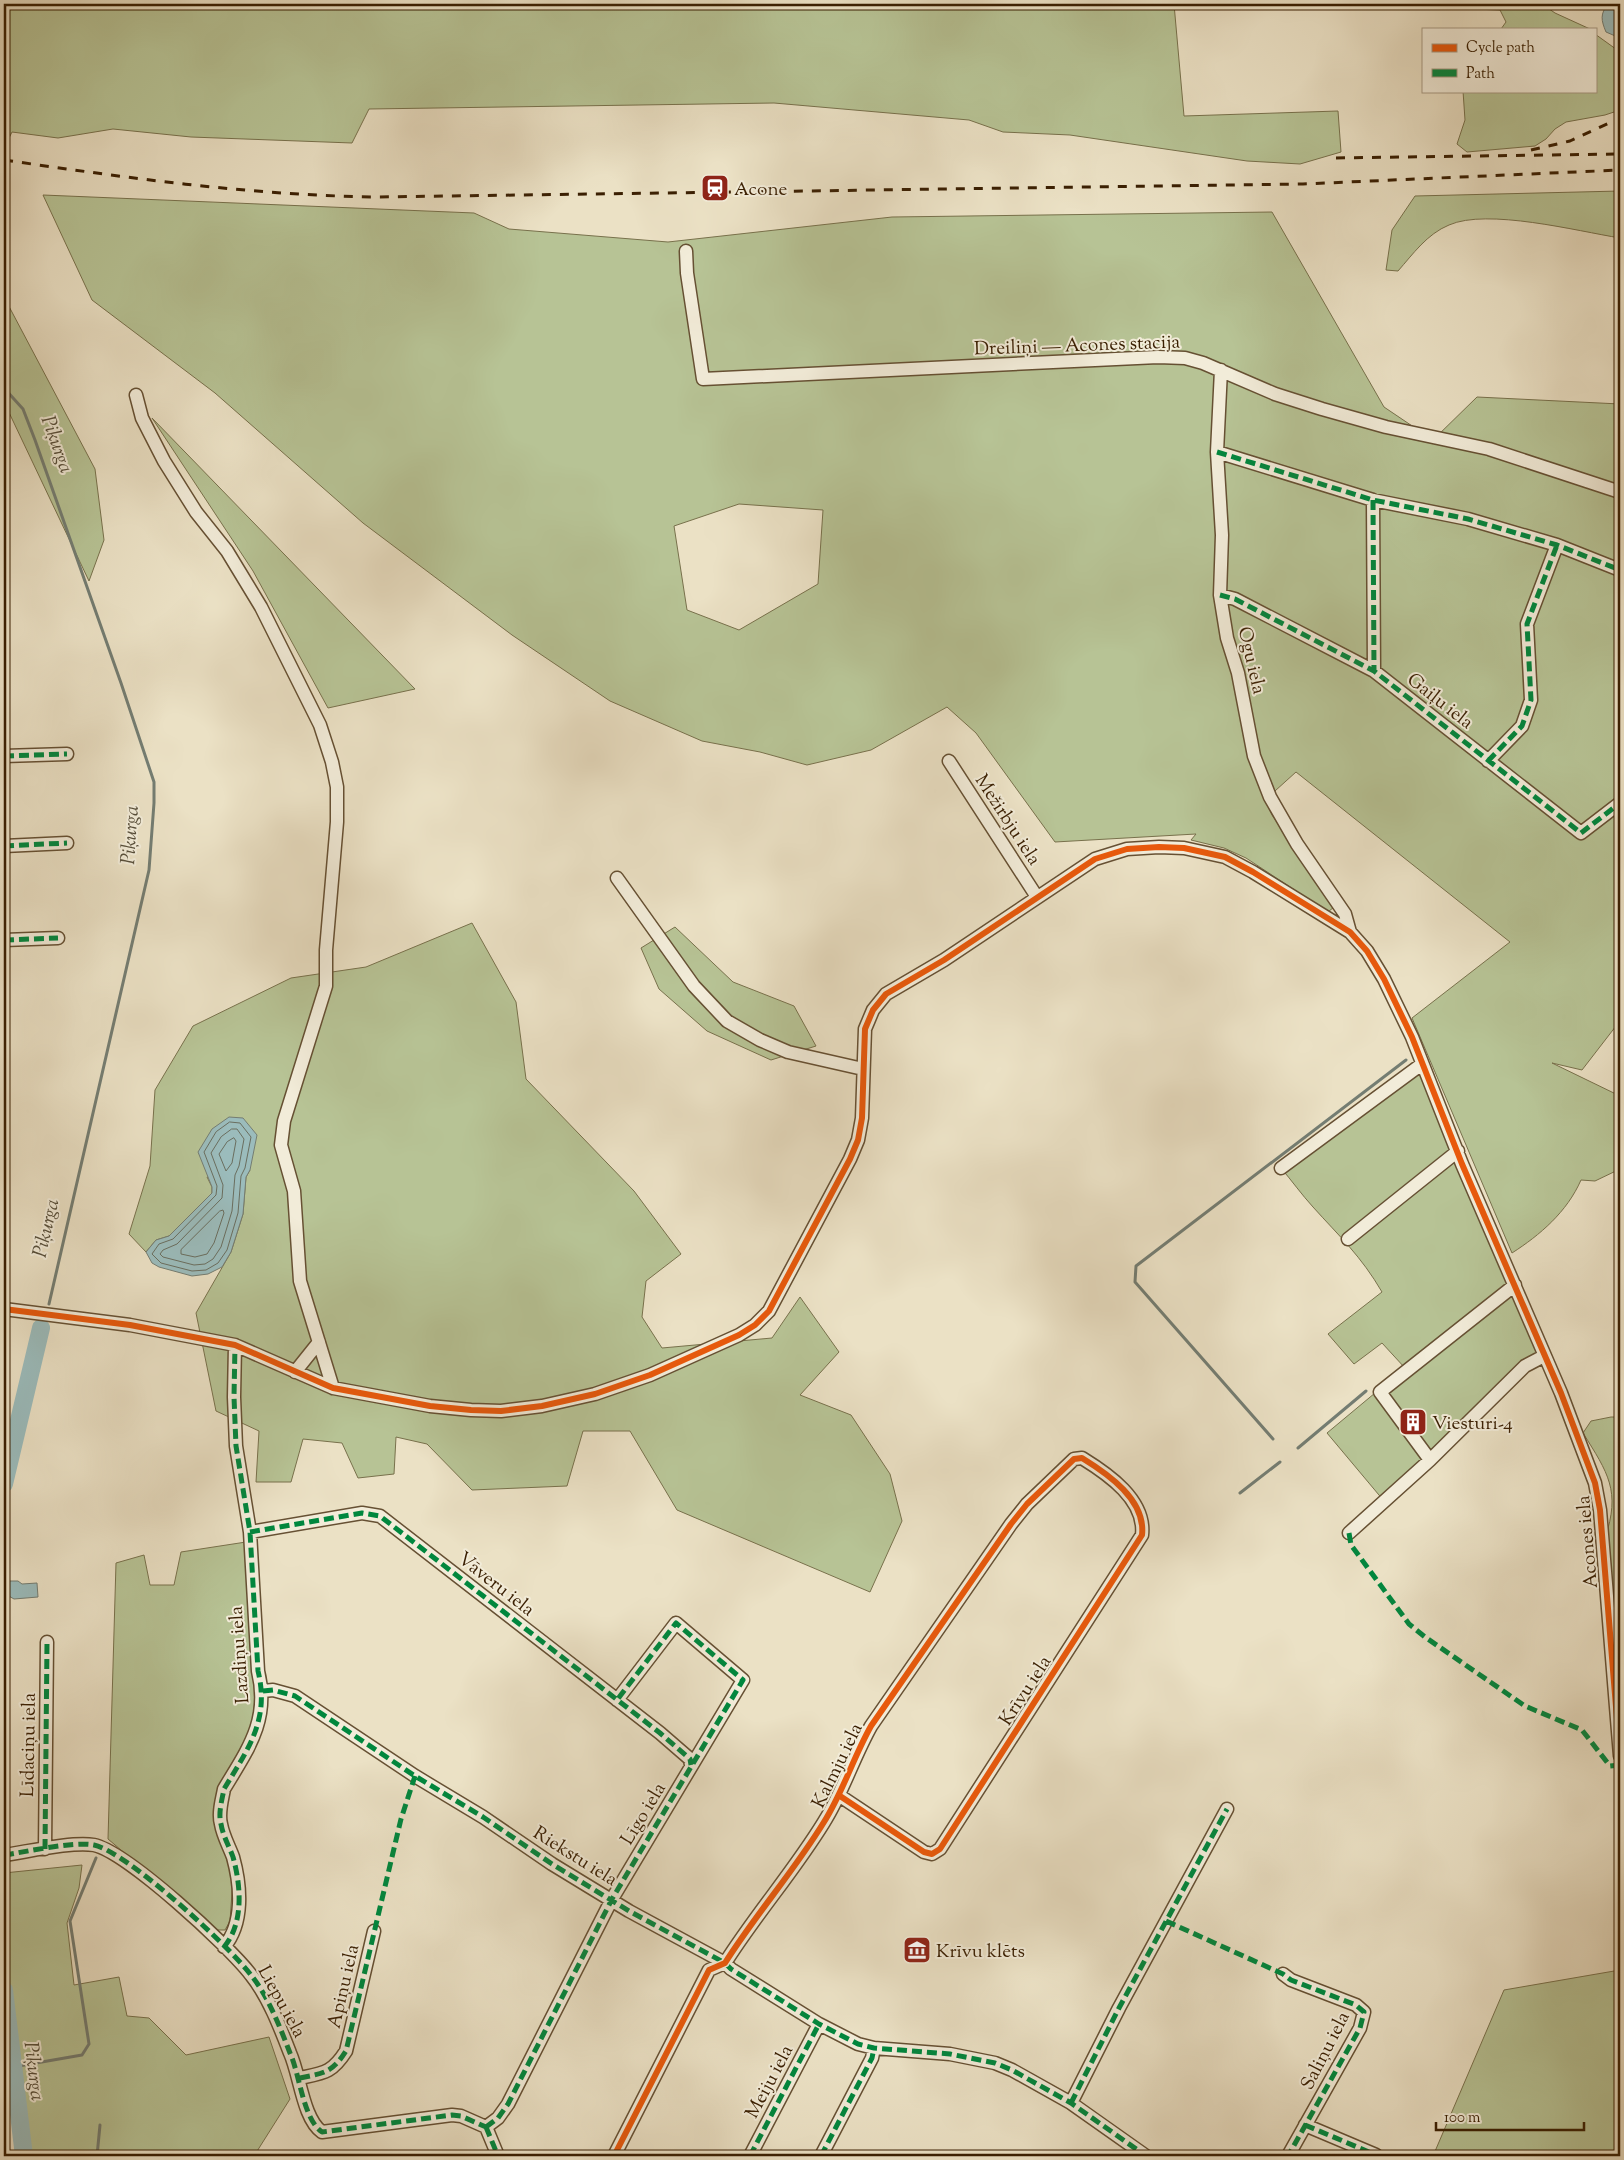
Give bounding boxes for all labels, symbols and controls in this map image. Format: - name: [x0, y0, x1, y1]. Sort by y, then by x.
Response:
- legend: [1422, 28, 1596, 92]
- text: Cycle path: [1466, 38, 1535, 59]
- text: Path: [1466, 64, 1495, 85]
- station icon: Acone: [700, 173, 730, 203]
- place label: Acone: [734, 177, 788, 204]
- street label: Dreiliņi — Acones stacija: [974, 329, 1181, 364]
- water label: Piķurga: [32, 412, 79, 478]
- street label: Ogu iela: [1230, 624, 1271, 697]
- street label: Gaiļu iela: [1400, 667, 1479, 737]
- street label: Mežirbju iela: [967, 769, 1047, 872]
- water label: Piķurga: [115, 805, 148, 866]
- water label: Piķurga: [27, 1196, 68, 1261]
- building icon: Viesturi-4: [1398, 1407, 1428, 1437]
- place label: Viesturi-4: [1432, 1411, 1513, 1438]
- street label: Acones iela: [1571, 1494, 1606, 1589]
- street label: Vāveru iela: [451, 1546, 540, 1624]
- street label: Lazdiņu iela: [224, 1605, 257, 1704]
- street label: Krīvu iela: [993, 1651, 1059, 1732]
- street label: Līdaciņu iela: [15, 1693, 44, 1797]
- street label: Kalmju iela: [806, 1719, 871, 1813]
- street label: Līgo iela: [615, 1778, 673, 1851]
- street label: Riekstu iela: [527, 1820, 622, 1894]
- museum icon: Krīvu klēts: [902, 1935, 932, 1965]
- place label: Krīvu klēts: [936, 1939, 1025, 1966]
- street label: Apiņu iela: [322, 1942, 367, 2031]
- street label: Liepu iela: [250, 1961, 312, 2044]
- street label: Saliņu iela: [1295, 2007, 1358, 2095]
- water label: Piķurga: [15, 2040, 51, 2103]
- street label: Meiju iela: [740, 2040, 801, 2124]
- scale bar: [1436, 2100, 1584, 2132]
- text: 100 m: [1444, 2108, 1481, 2129]

